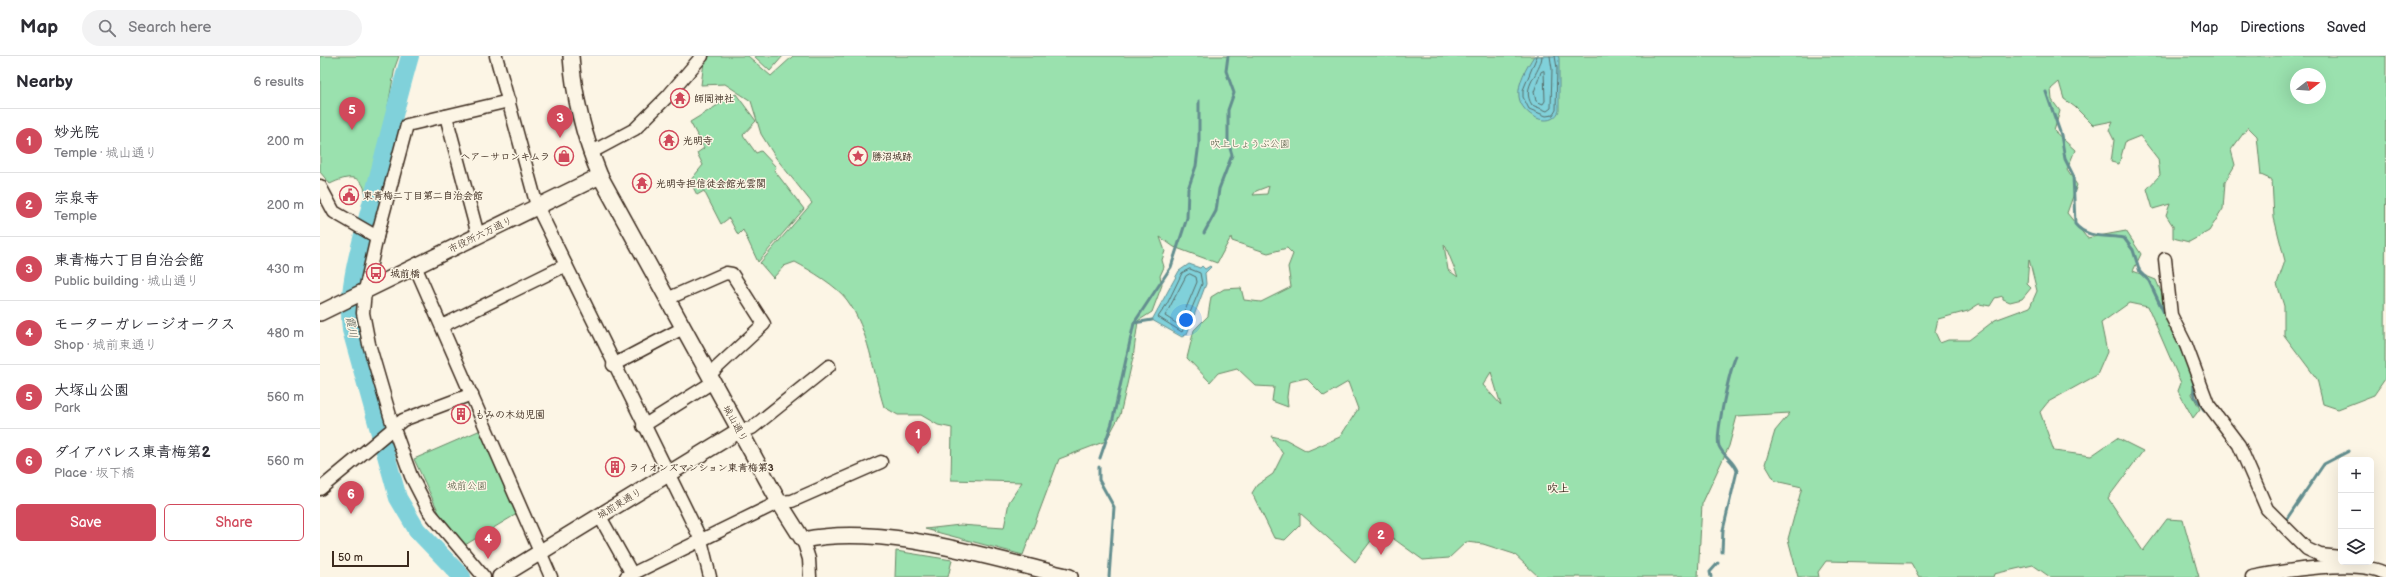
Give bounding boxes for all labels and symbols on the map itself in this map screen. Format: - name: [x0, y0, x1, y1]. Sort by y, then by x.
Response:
- north arrow: [2290, 68, 2326, 104]
- temple icon: 師岡神社: [669, 87, 691, 109]
- place label: 師岡神社: [694, 93, 734, 105]
- pin: 5: [339, 97, 365, 130]
- pin: 3: [547, 105, 573, 138]
- temple icon: 光明寺: [658, 129, 680, 151]
- place label: 光明寺: [683, 135, 713, 147]
- park label: 吹上しょうぶ公園: [1210, 138, 1290, 150]
- shop icon: ヘアーサロンキムラ: [553, 145, 575, 167]
- place icon: 勝沼城跡: [847, 145, 869, 167]
- place label: ヘアーサロンキムラ: [460, 151, 550, 163]
- place label: 勝沼城跡: [872, 151, 912, 163]
- temple icon: 光明寺担信徒会館光雲閣: [631, 172, 653, 194]
- place label: 光明寺担信徒会館光雲閣: [656, 178, 766, 190]
- public building icon: 東青梅二丁目第二自治会館: [338, 184, 360, 206]
- place label: 東青梅二丁目第二自治会館: [363, 190, 483, 202]
- street label: 市役所六万通り: [446, 214, 515, 256]
- bus stop icon: 城前橋: [365, 262, 387, 284]
- place label: 城前橋: [390, 268, 420, 280]
- your location: [1176, 310, 1196, 330]
- water label: 霞川: [343, 315, 360, 339]
- building icon: もみの木幼児園: [450, 403, 472, 425]
- street label: 城山通り: [720, 403, 750, 444]
- place label: もみの木幼児園: [475, 409, 545, 421]
- pin: 1: [905, 421, 931, 454]
- building icon: ライオンズマンション東青梅第3: [604, 456, 626, 478]
- place label: ライオンズマンション東青梅第3: [629, 462, 774, 474]
- park label: 城前公園: [447, 480, 487, 492]
- pin: 6: [338, 481, 364, 514]
- district label: 吹上: [1547, 482, 1569, 495]
- street label: 城前東通り: [595, 486, 644, 522]
- pin: 2: [1368, 522, 1394, 555]
- pin: 4: [475, 526, 501, 559]
- scale bar: [332, 549, 409, 568]

